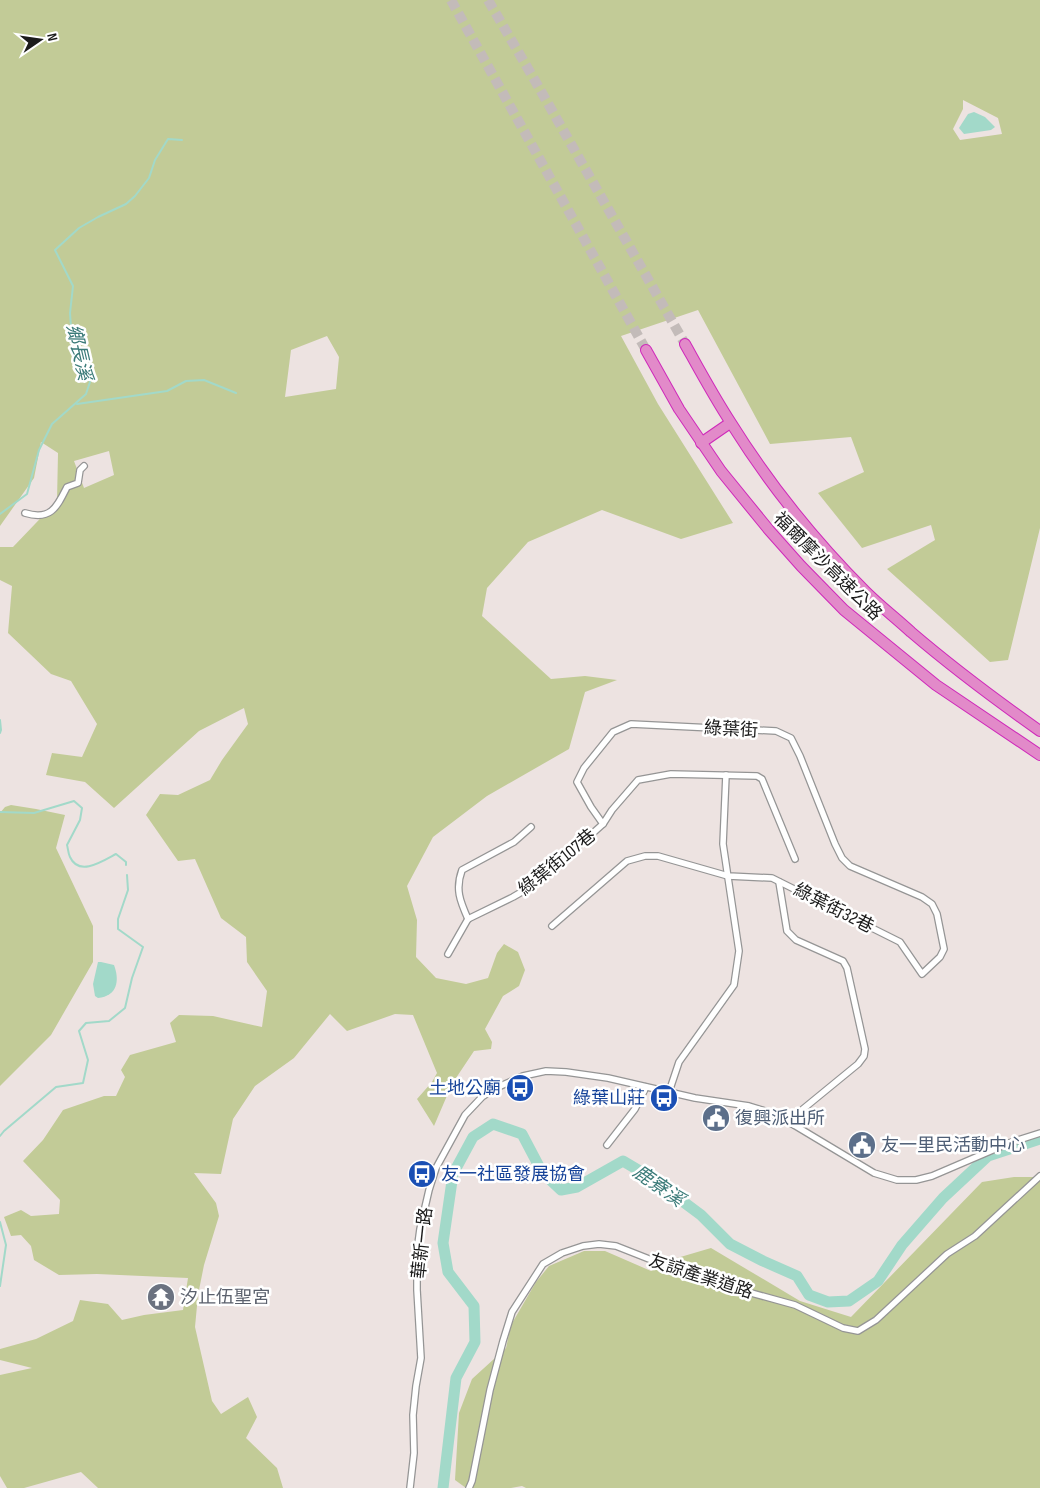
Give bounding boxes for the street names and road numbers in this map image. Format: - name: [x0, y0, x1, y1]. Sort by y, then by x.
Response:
- street label: 福爾摩沙高速公路: [769, 508, 886, 625]
- street label: 綠葉街: [703, 718, 758, 741]
- street label: 綠葉街107巷: [514, 825, 600, 900]
- street label: 綠葉街32巷: [790, 879, 877, 938]
- street label: 華新一路: [408, 1206, 437, 1280]
- street label: 友諒產業道路: [646, 1250, 755, 1303]

